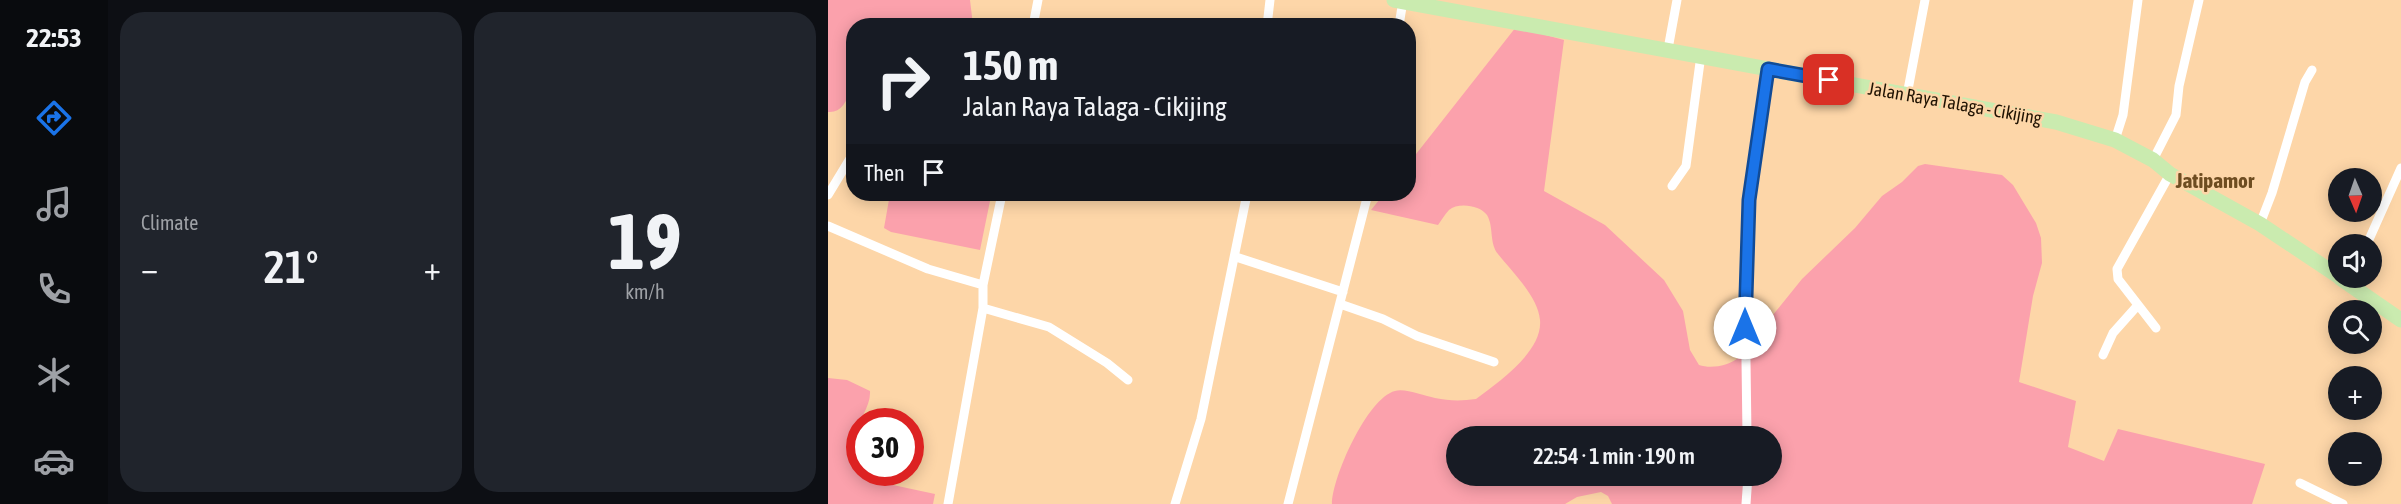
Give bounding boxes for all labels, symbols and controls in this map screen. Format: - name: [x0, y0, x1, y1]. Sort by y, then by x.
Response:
- text: 22:53: [26, 22, 82, 53]
- text: 150 m: [963, 41, 1058, 89]
- icon: right: [864, 42, 942, 120]
- pin: [1803, 54, 1854, 105]
- icon: arrive: [1812, 63, 1845, 96]
- street label: Jalan Raya Talaga - Cikijing: [1867, 77, 2044, 129]
- text: Jalan Raya Talaga - Cikijing: [963, 91, 1227, 122]
- icon: directions: [33, 97, 75, 139]
- icon: arrive: [917, 156, 950, 189]
- text: Then: [864, 160, 905, 186]
- district label: Jatipamor: [2175, 168, 2255, 192]
- north arrow: [2328, 168, 2382, 222]
- map controls: [2328, 168, 2382, 486]
- icon: music: [33, 183, 75, 225]
- text: 19: [608, 196, 682, 286]
- text: Climate: [141, 211, 198, 234]
- button: sound: [2328, 234, 2382, 288]
- text: 21°: [264, 241, 318, 293]
- text: −: [141, 249, 158, 287]
- text: +: [424, 249, 441, 287]
- icon: phone: [33, 268, 75, 310]
- text: km/h: [625, 280, 665, 303]
- position arrow: [1713, 296, 1777, 360]
- button: search: [2328, 300, 2382, 354]
- icon: climate: [33, 354, 75, 396]
- button: +: [2328, 366, 2382, 420]
- speed limit sign: 30: [846, 408, 924, 486]
- button: −: [2328, 432, 2382, 486]
- icon: car: [33, 440, 75, 482]
- text: 22:54 · 1 min · 190 m: [1533, 443, 1695, 469]

